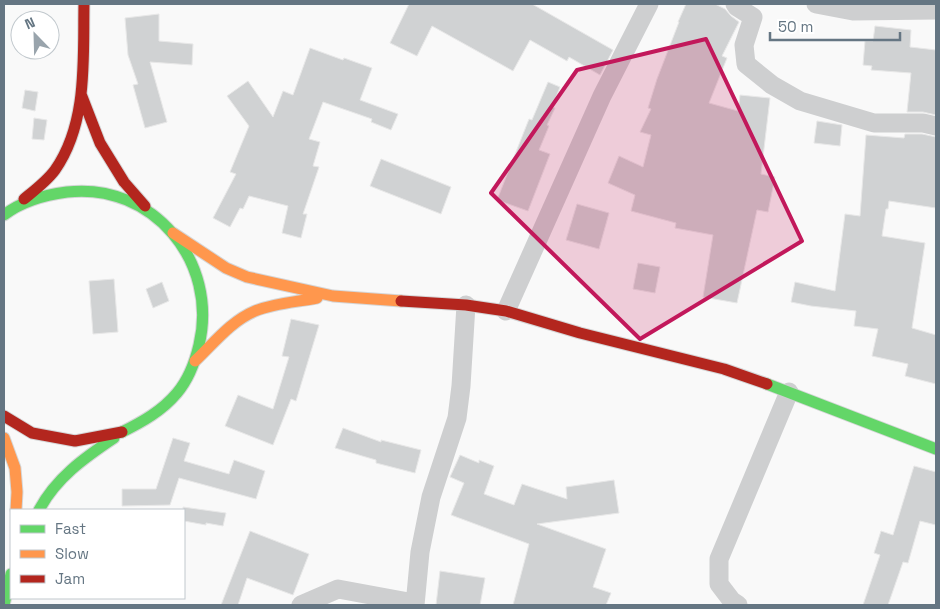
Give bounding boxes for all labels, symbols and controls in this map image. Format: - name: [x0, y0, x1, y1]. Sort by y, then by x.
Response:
- north arrow: [10, 10, 60, 60]
- scale bar: [770, 10, 900, 42]
- text: N: [22, 13, 38, 33]
- text: 50 m: [778, 17, 813, 36]
- legend: [10, 509, 185, 599]
- text: Fast: [55, 519, 86, 538]
- text: Slow: [55, 544, 89, 563]
- text: Jam: [55, 569, 85, 588]

